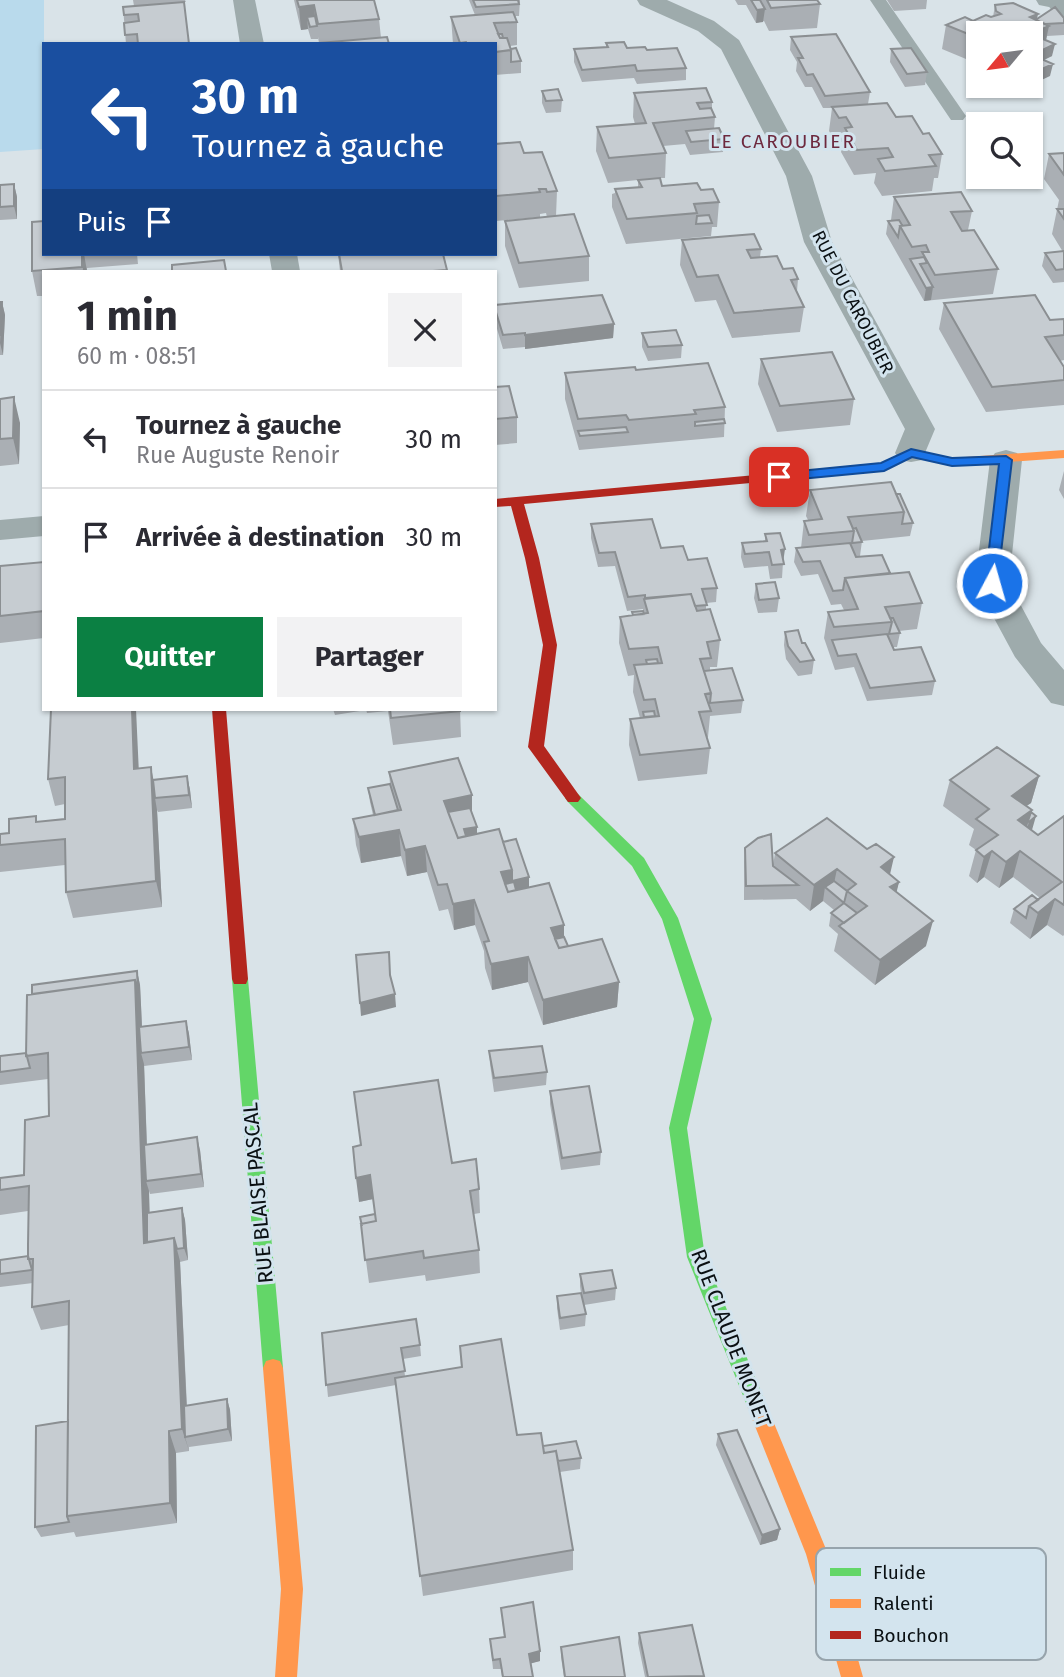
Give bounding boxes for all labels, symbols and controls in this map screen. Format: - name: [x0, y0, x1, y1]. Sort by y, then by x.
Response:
- north arrow: [966, 21, 1043, 98]
- map controls: [966, 21, 1043, 189]
- text: 30 m: [192, 67, 299, 126]
- icon: left: [77, 70, 168, 161]
- button: search: [966, 112, 1043, 189]
- text: Tournez à gauche: [192, 127, 444, 165]
- district label: LE CAROUBIER: [710, 130, 856, 153]
- icon: arrive: [140, 203, 178, 241]
- text: Puis: [77, 207, 126, 238]
- street label: RUE DU CAROUBIER: [807, 227, 899, 377]
- text: 1 min: [77, 291, 178, 341]
- button: close: [388, 293, 462, 367]
- text: 60 m · 08:51: [77, 342, 197, 370]
- text: Tournez à gauche: [136, 410, 341, 441]
- icon: left: [77, 420, 115, 458]
- text: 30 m: [405, 424, 462, 455]
- text: Rue Auguste Renoir: [136, 441, 339, 469]
- pin: [749, 447, 809, 507]
- icon: arrive: [760, 458, 798, 496]
- icon: arrive: [77, 518, 115, 556]
- text: Arrivée à destination: [136, 522, 385, 553]
- text: 30 m: [406, 522, 462, 553]
- position arrow: [955, 546, 1029, 620]
- button: Quitter: [77, 617, 263, 697]
- button: Partager: [277, 617, 462, 697]
- street label: RUE BLAISE PASCAL: [237, 1101, 279, 1285]
- street label: RUE CLAUDE MONET: [685, 1245, 777, 1431]
- legend: [816, 1548, 1046, 1660]
- text: Fluide: [873, 1561, 926, 1584]
- text: Ralenti: [873, 1592, 934, 1615]
- text: Bouchon: [873, 1624, 949, 1647]

